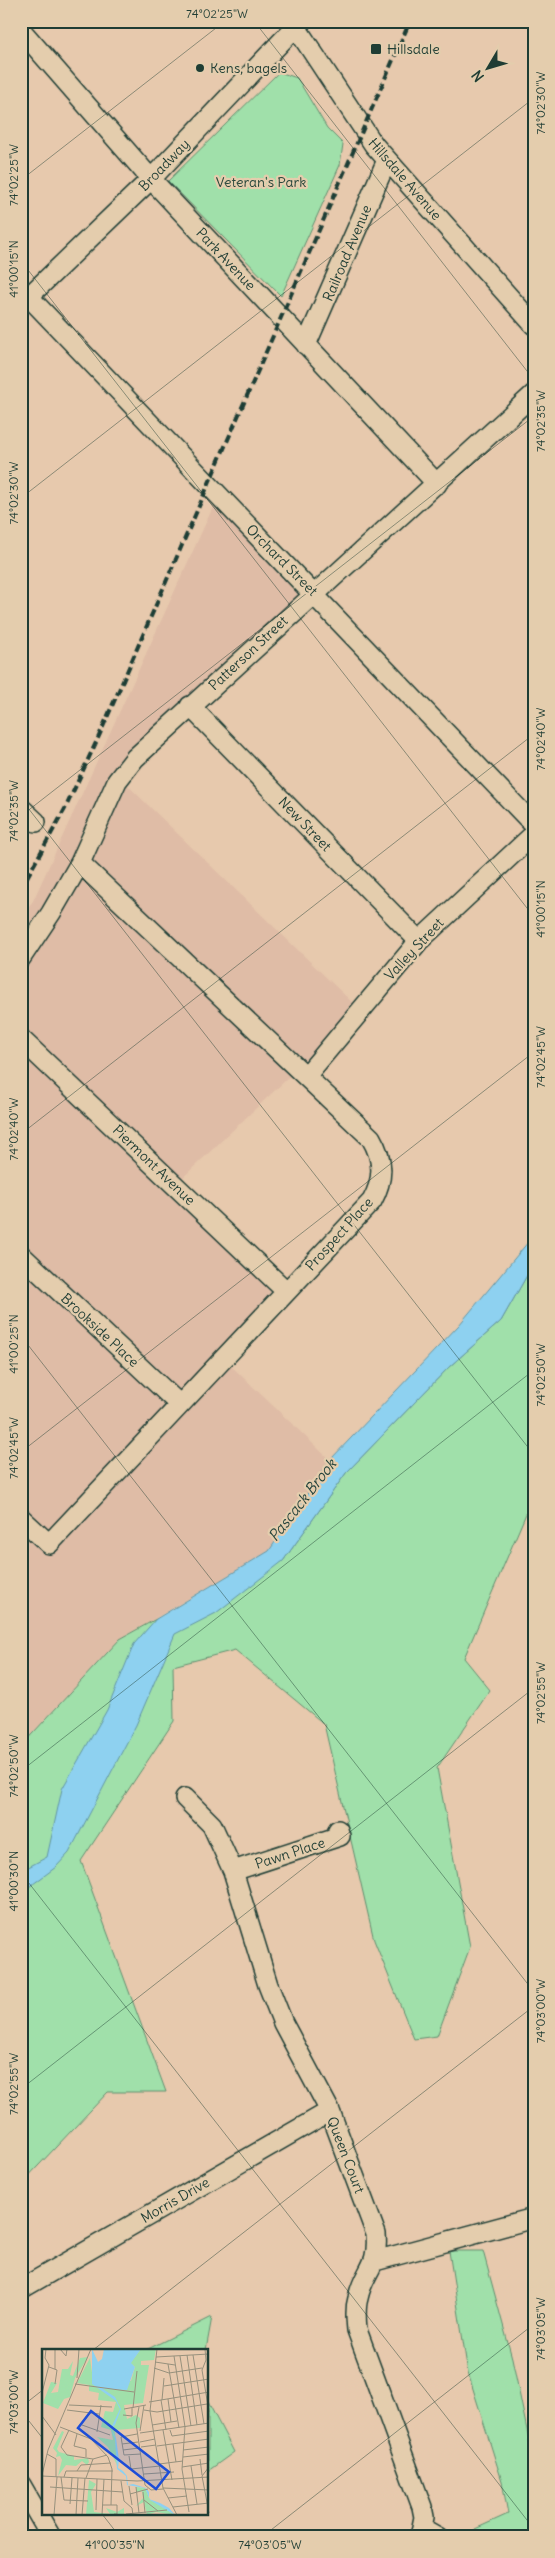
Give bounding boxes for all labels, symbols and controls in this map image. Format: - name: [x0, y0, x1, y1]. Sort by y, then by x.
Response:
- text: 74°02'25"W: [186, 6, 248, 21]
- place label: Hillsdale: [387, 40, 440, 58]
- marker: Hillsdale: [369, 42, 383, 56]
- north arrow: [462, 42, 512, 92]
- place label: Kens, bagels: [210, 59, 287, 77]
- marker: Kens, bagels: [194, 62, 206, 74]
- text: N: [468, 67, 488, 85]
- text: 74°02'30"W: [533, 71, 548, 135]
- street label: Hillsdale Avenue: [364, 134, 446, 224]
- street label: Broadway: [135, 135, 193, 195]
- text: 74°02'25"W: [6, 144, 21, 206]
- park label: Veteran's Park: [216, 173, 306, 191]
- street label: Railroad Avenue: [319, 202, 375, 304]
- street label: Park Avenue: [192, 224, 260, 294]
- text: 41°00'15"N: [6, 240, 21, 298]
- text: 74°02'35"W: [533, 390, 548, 452]
- text: 74°02'30"W: [6, 461, 21, 525]
- street label: Orchard Street: [242, 520, 322, 600]
- street label: Patterson Street: [205, 612, 292, 694]
- text: 74°02'40"W: [533, 708, 548, 770]
- text: 74°02'35"W: [6, 780, 21, 842]
- street label: New Street: [275, 793, 336, 855]
- text: 41°00'15"N: [533, 880, 548, 938]
- street label: Valley Street: [381, 914, 448, 984]
- text: 74°02'45"W: [533, 1026, 548, 1088]
- text: 74°02'40"W: [6, 1098, 21, 1160]
- street label: Piermont Avenue: [109, 1121, 199, 1209]
- street label: Prospect Place: [301, 1193, 377, 1275]
- street label: Brookside Place: [57, 1289, 143, 1371]
- text: 41°00'25"N: [6, 1314, 21, 1374]
- text: 74°02'50"W: [533, 1343, 548, 1407]
- text: 74°02'45"W: [6, 1417, 21, 1479]
- water label: Pascack Brook: [264, 1454, 341, 1545]
- text: 74°02'55"W: [533, 1662, 548, 1724]
- text: 74°02'50"W: [6, 1734, 21, 1798]
- street label: Pawn Place: [253, 1833, 327, 1873]
- text: 41°00'30"N: [6, 1851, 21, 1911]
- text: 74°03'00"W: [533, 1979, 548, 2043]
- text: 74°02'55"W: [6, 2053, 21, 2115]
- street label: Queen Court: [323, 2114, 369, 2196]
- street label: Morris Drive: [137, 2173, 213, 2227]
- text: 74°03'05"W: [533, 2297, 548, 2361]
- inset map: [42, 2349, 209, 2516]
- text: 74°03'00"W: [6, 2370, 21, 2434]
- text: 41°00'35"N: [85, 2537, 145, 2552]
- text: 74°03'05"W: [238, 2537, 302, 2552]

